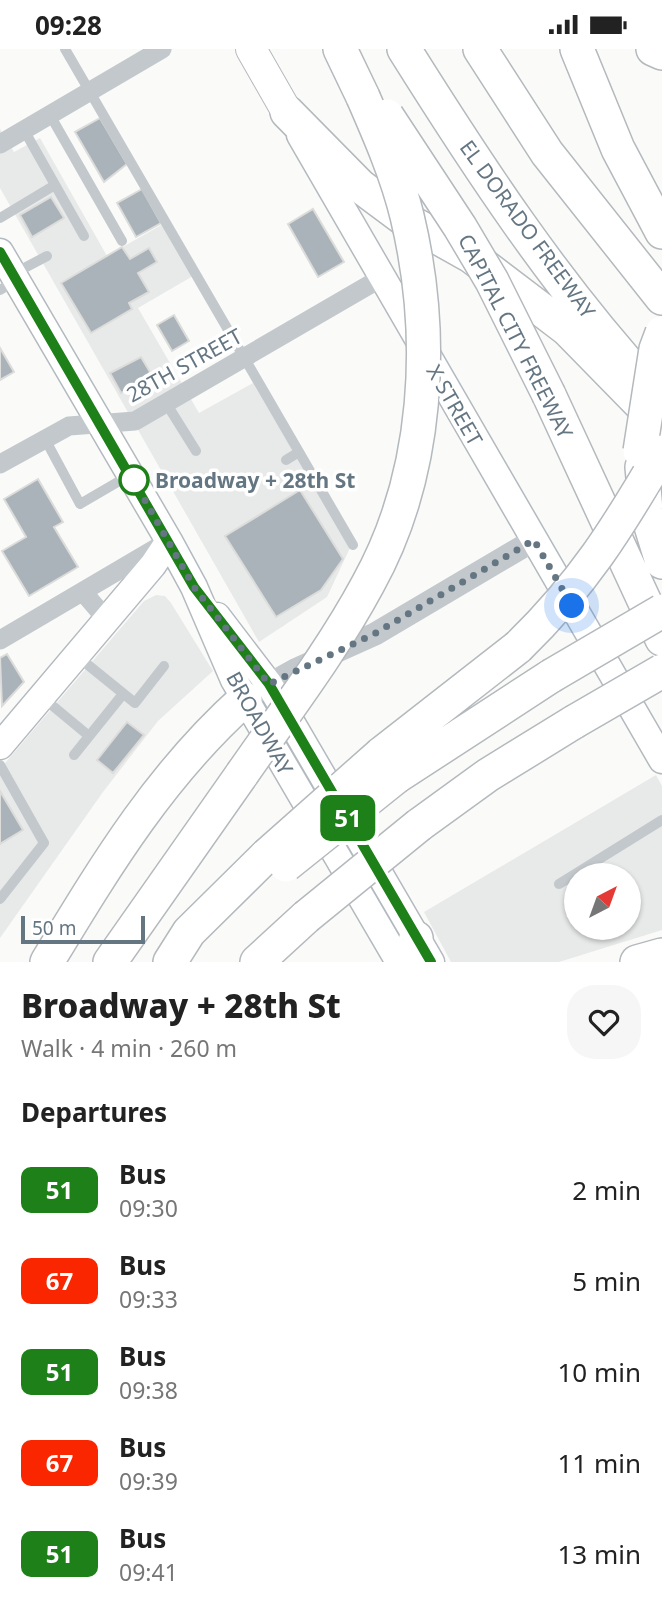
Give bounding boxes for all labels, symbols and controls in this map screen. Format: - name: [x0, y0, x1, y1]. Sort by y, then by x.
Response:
- text: 09:28: [35, 7, 102, 43]
- street label: EL DORADO FREEWAY: [454, 134, 602, 324]
- street label: CAPITAL CITY FREEWAY: [452, 229, 580, 443]
- street label: 28TH STREET: [121, 322, 247, 408]
- street label: X STREET: [421, 359, 490, 451]
- marker: Broadway + 28th St: [119, 465, 149, 495]
- place label: Broadway + 28th St: [155, 466, 355, 494]
- your location: [554, 588, 589, 623]
- street label: BROADWAY: [220, 666, 300, 780]
- line badge: 51: [316, 795, 380, 841]
- text: 51: [334, 801, 362, 834]
- north arrow: [564, 863, 640, 940]
- map controls: [564, 863, 641, 940]
- scale bar: [21, 913, 145, 945]
- text: 50 m: [32, 915, 76, 941]
- text: Broadway + 28th St: [21, 983, 341, 1028]
- button: heart: [567, 985, 641, 1059]
- text: Walk · 4 min · 260 m: [21, 1032, 237, 1064]
- text: Departures: [21, 1094, 167, 1130]
- text: Bus: [119, 1156, 166, 1192]
- text: 2 min: [572, 1172, 641, 1208]
- text: 51: [46, 1173, 73, 1206]
- text: 09:30: [119, 1192, 178, 1224]
- text: Bus: [119, 1247, 166, 1283]
- text: 5 min: [572, 1263, 641, 1299]
- text: 67: [46, 1264, 73, 1297]
- text: 09:33: [119, 1283, 178, 1315]
- text: Bus: [119, 1338, 166, 1374]
- text: 10 min: [557, 1354, 641, 1390]
- text: 51: [46, 1355, 73, 1388]
- text: 09:38: [119, 1374, 178, 1406]
- text: Bus: [119, 1429, 166, 1465]
- text: 11 min: [557, 1445, 641, 1481]
- text: 67: [46, 1446, 73, 1479]
- text: 09:39: [119, 1465, 178, 1497]
- text: Bus: [119, 1520, 166, 1556]
- text: 13 min: [557, 1536, 641, 1572]
- text: 51: [46, 1537, 73, 1570]
- text: 09:41: [119, 1556, 178, 1588]

